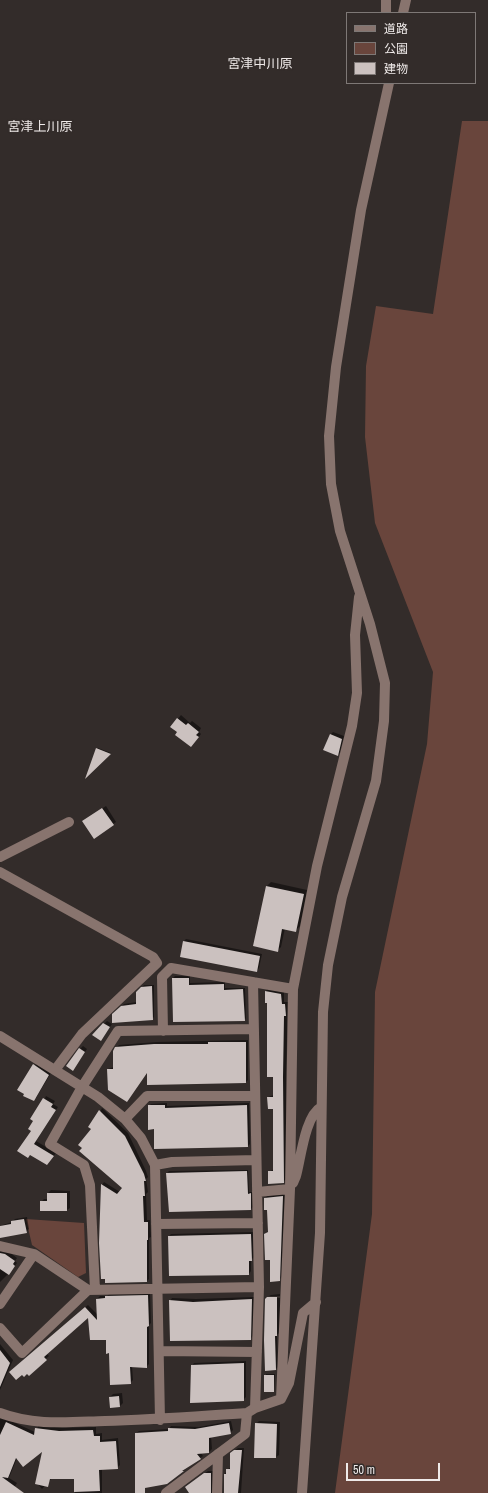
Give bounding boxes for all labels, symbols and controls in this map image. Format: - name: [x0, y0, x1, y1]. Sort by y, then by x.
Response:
- legend: [346, 12, 476, 84]
- text: 道路: [384, 21, 408, 37]
- text: 公園: [384, 41, 408, 57]
- district label: 宮津中川原: [228, 57, 292, 73]
- text: 建物: [384, 61, 408, 77]
- district label: 宮津上川原: [8, 120, 72, 136]
- scale bar: [348, 1455, 442, 1481]
- text: 50 m: [353, 1462, 375, 1478]

